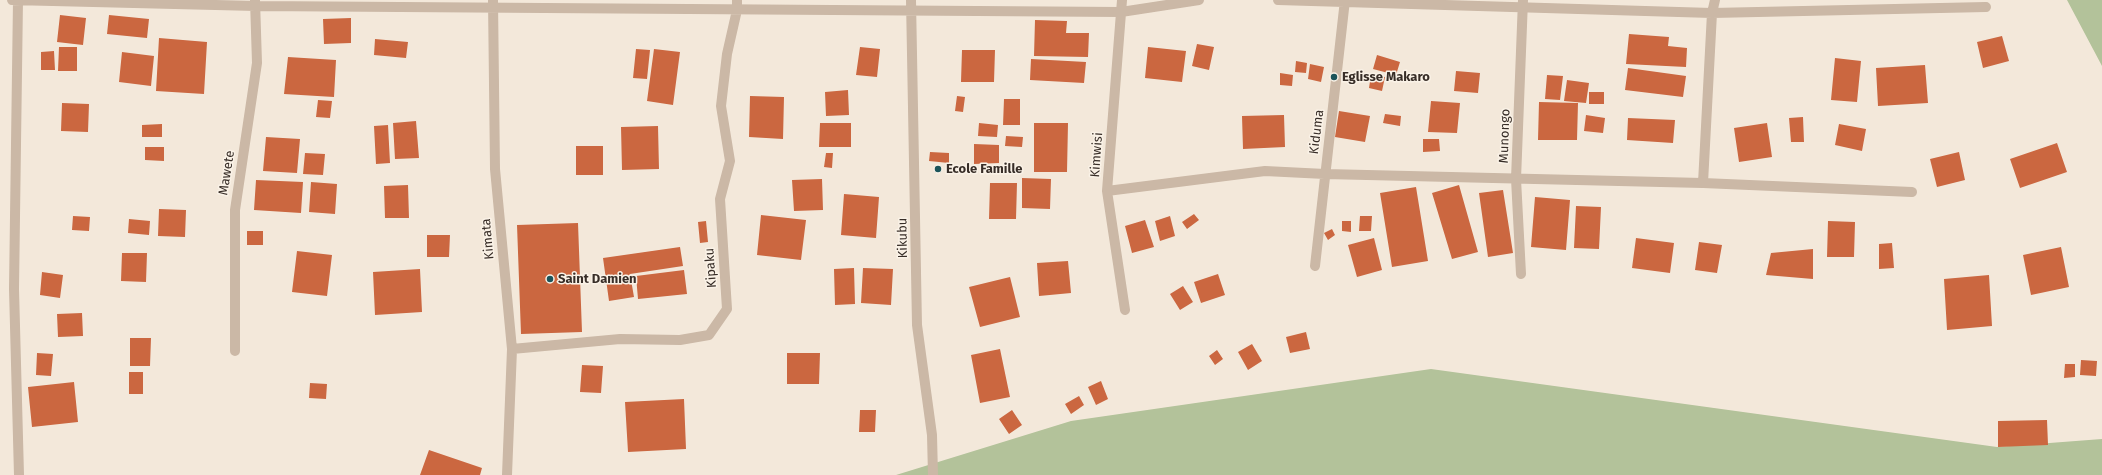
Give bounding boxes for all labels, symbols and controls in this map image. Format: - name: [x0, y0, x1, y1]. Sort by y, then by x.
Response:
- place label: Eglisse Makaro: [1342, 69, 1430, 85]
- marker: Eglisse Makaro: [1329, 72, 1339, 82]
- street label: Munongo: [1496, 108, 1514, 164]
- street label: Kiduma: [1307, 109, 1327, 155]
- street label: Kimwisi: [1088, 132, 1106, 178]
- street label: Mawete: [216, 150, 238, 196]
- place label: Ecole Famille: [946, 161, 1022, 177]
- marker: Ecole Famille: [933, 164, 943, 174]
- street label: Kikubu: [895, 217, 911, 259]
- street label: Kimata: [478, 218, 498, 260]
- street label: Kipaku: [702, 247, 720, 289]
- place label: Saint Damien: [558, 271, 637, 287]
- marker: Saint Damien: [545, 274, 555, 284]

